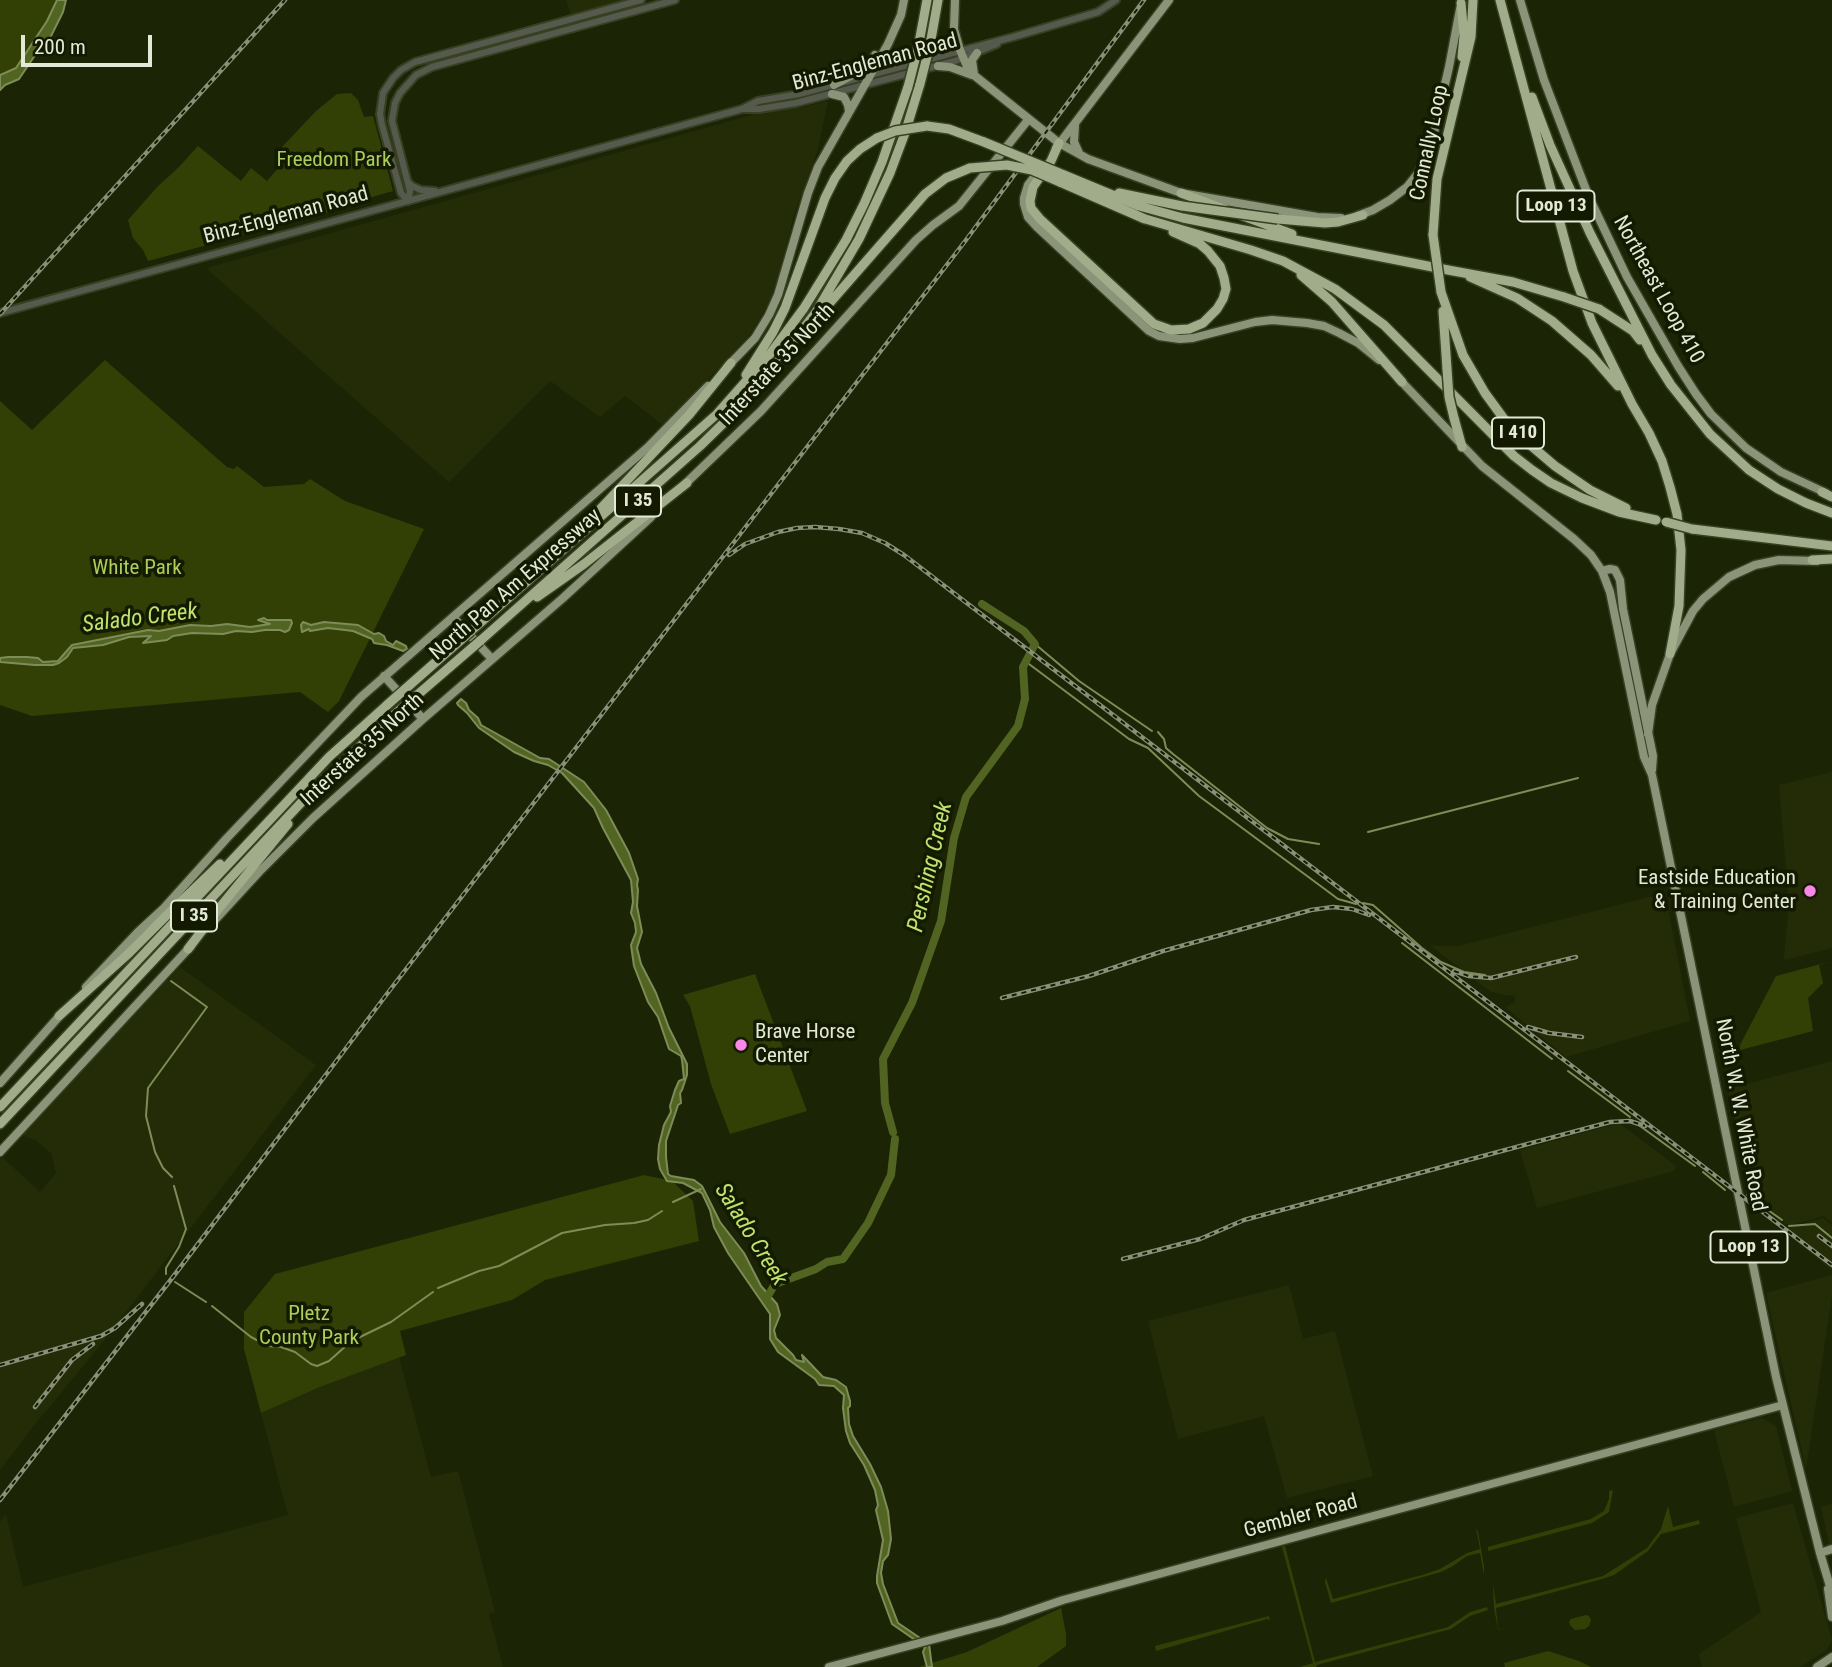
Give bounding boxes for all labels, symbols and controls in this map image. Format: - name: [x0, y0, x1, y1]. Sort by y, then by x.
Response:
- scale bar: [24, 21, 156, 65]
- street label: Binz-Engleman Road: [790, 29, 960, 97]
- text: 200 m: [34, 35, 86, 59]
- street label: Connally Loop: [1405, 83, 1455, 203]
- park label: Freedom Park: [277, 148, 391, 174]
- street label: Binz-Engleman Road: [201, 182, 371, 250]
- road number: Loop 13: [1518, 190, 1594, 222]
- street label: Northeast Loop 410: [1607, 212, 1709, 368]
- street label: Interstate 35 North: [715, 299, 841, 431]
- road number: I 410: [1492, 418, 1544, 448]
- road number: I 35: [615, 486, 661, 516]
- street label: North Pan Am Expressway: [425, 504, 607, 666]
- park label: White Park: [92, 556, 182, 582]
- water label: Salado Creek: [81, 598, 199, 640]
- street label: Interstate 35 North: [296, 688, 430, 812]
- water label: Pershing Creek: [903, 799, 959, 935]
- place label: Eastside Education & Training Center: [1638, 866, 1796, 916]
- marker: Eastside Education & Training Center: [1802, 883, 1818, 899]
- road number: I 35: [171, 900, 217, 932]
- street label: North W. W. White Road: [1709, 1016, 1771, 1214]
- place label: Brave Horse Center: [755, 1020, 855, 1070]
- marker: Brave Horse Center: [733, 1037, 749, 1053]
- water label: Salado Creek: [708, 1179, 792, 1291]
- road number: Loop 13: [1710, 1232, 1788, 1262]
- park label: Pletz County Park: [259, 1302, 359, 1352]
- street label: Gembler Road: [1241, 1490, 1361, 1544]

